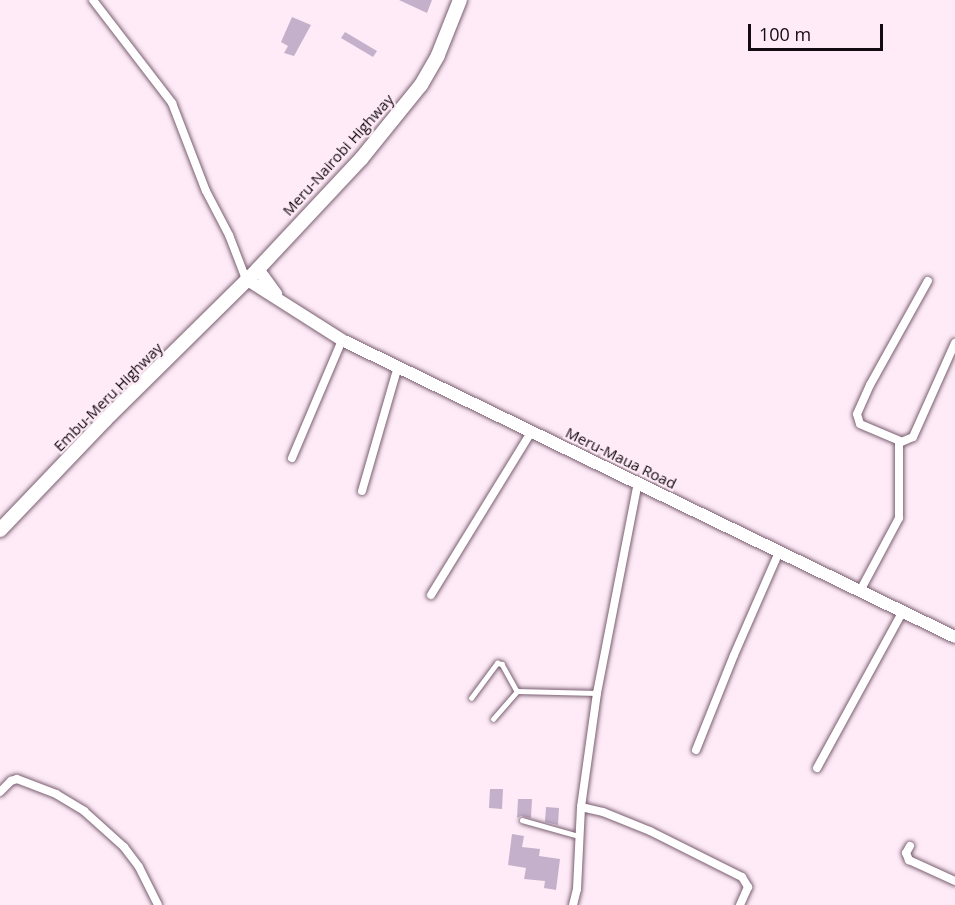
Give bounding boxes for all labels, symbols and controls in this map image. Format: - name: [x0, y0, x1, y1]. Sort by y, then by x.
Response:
- scale bar: [751, 12, 886, 50]
- text: 100 m: [759, 22, 811, 46]
- street label: Meru-Nairobi Highway: [279, 91, 397, 219]
- street label: Embu-Meru Highway: [50, 339, 166, 455]
- street label: Meru-Maua Road: [563, 423, 679, 493]

